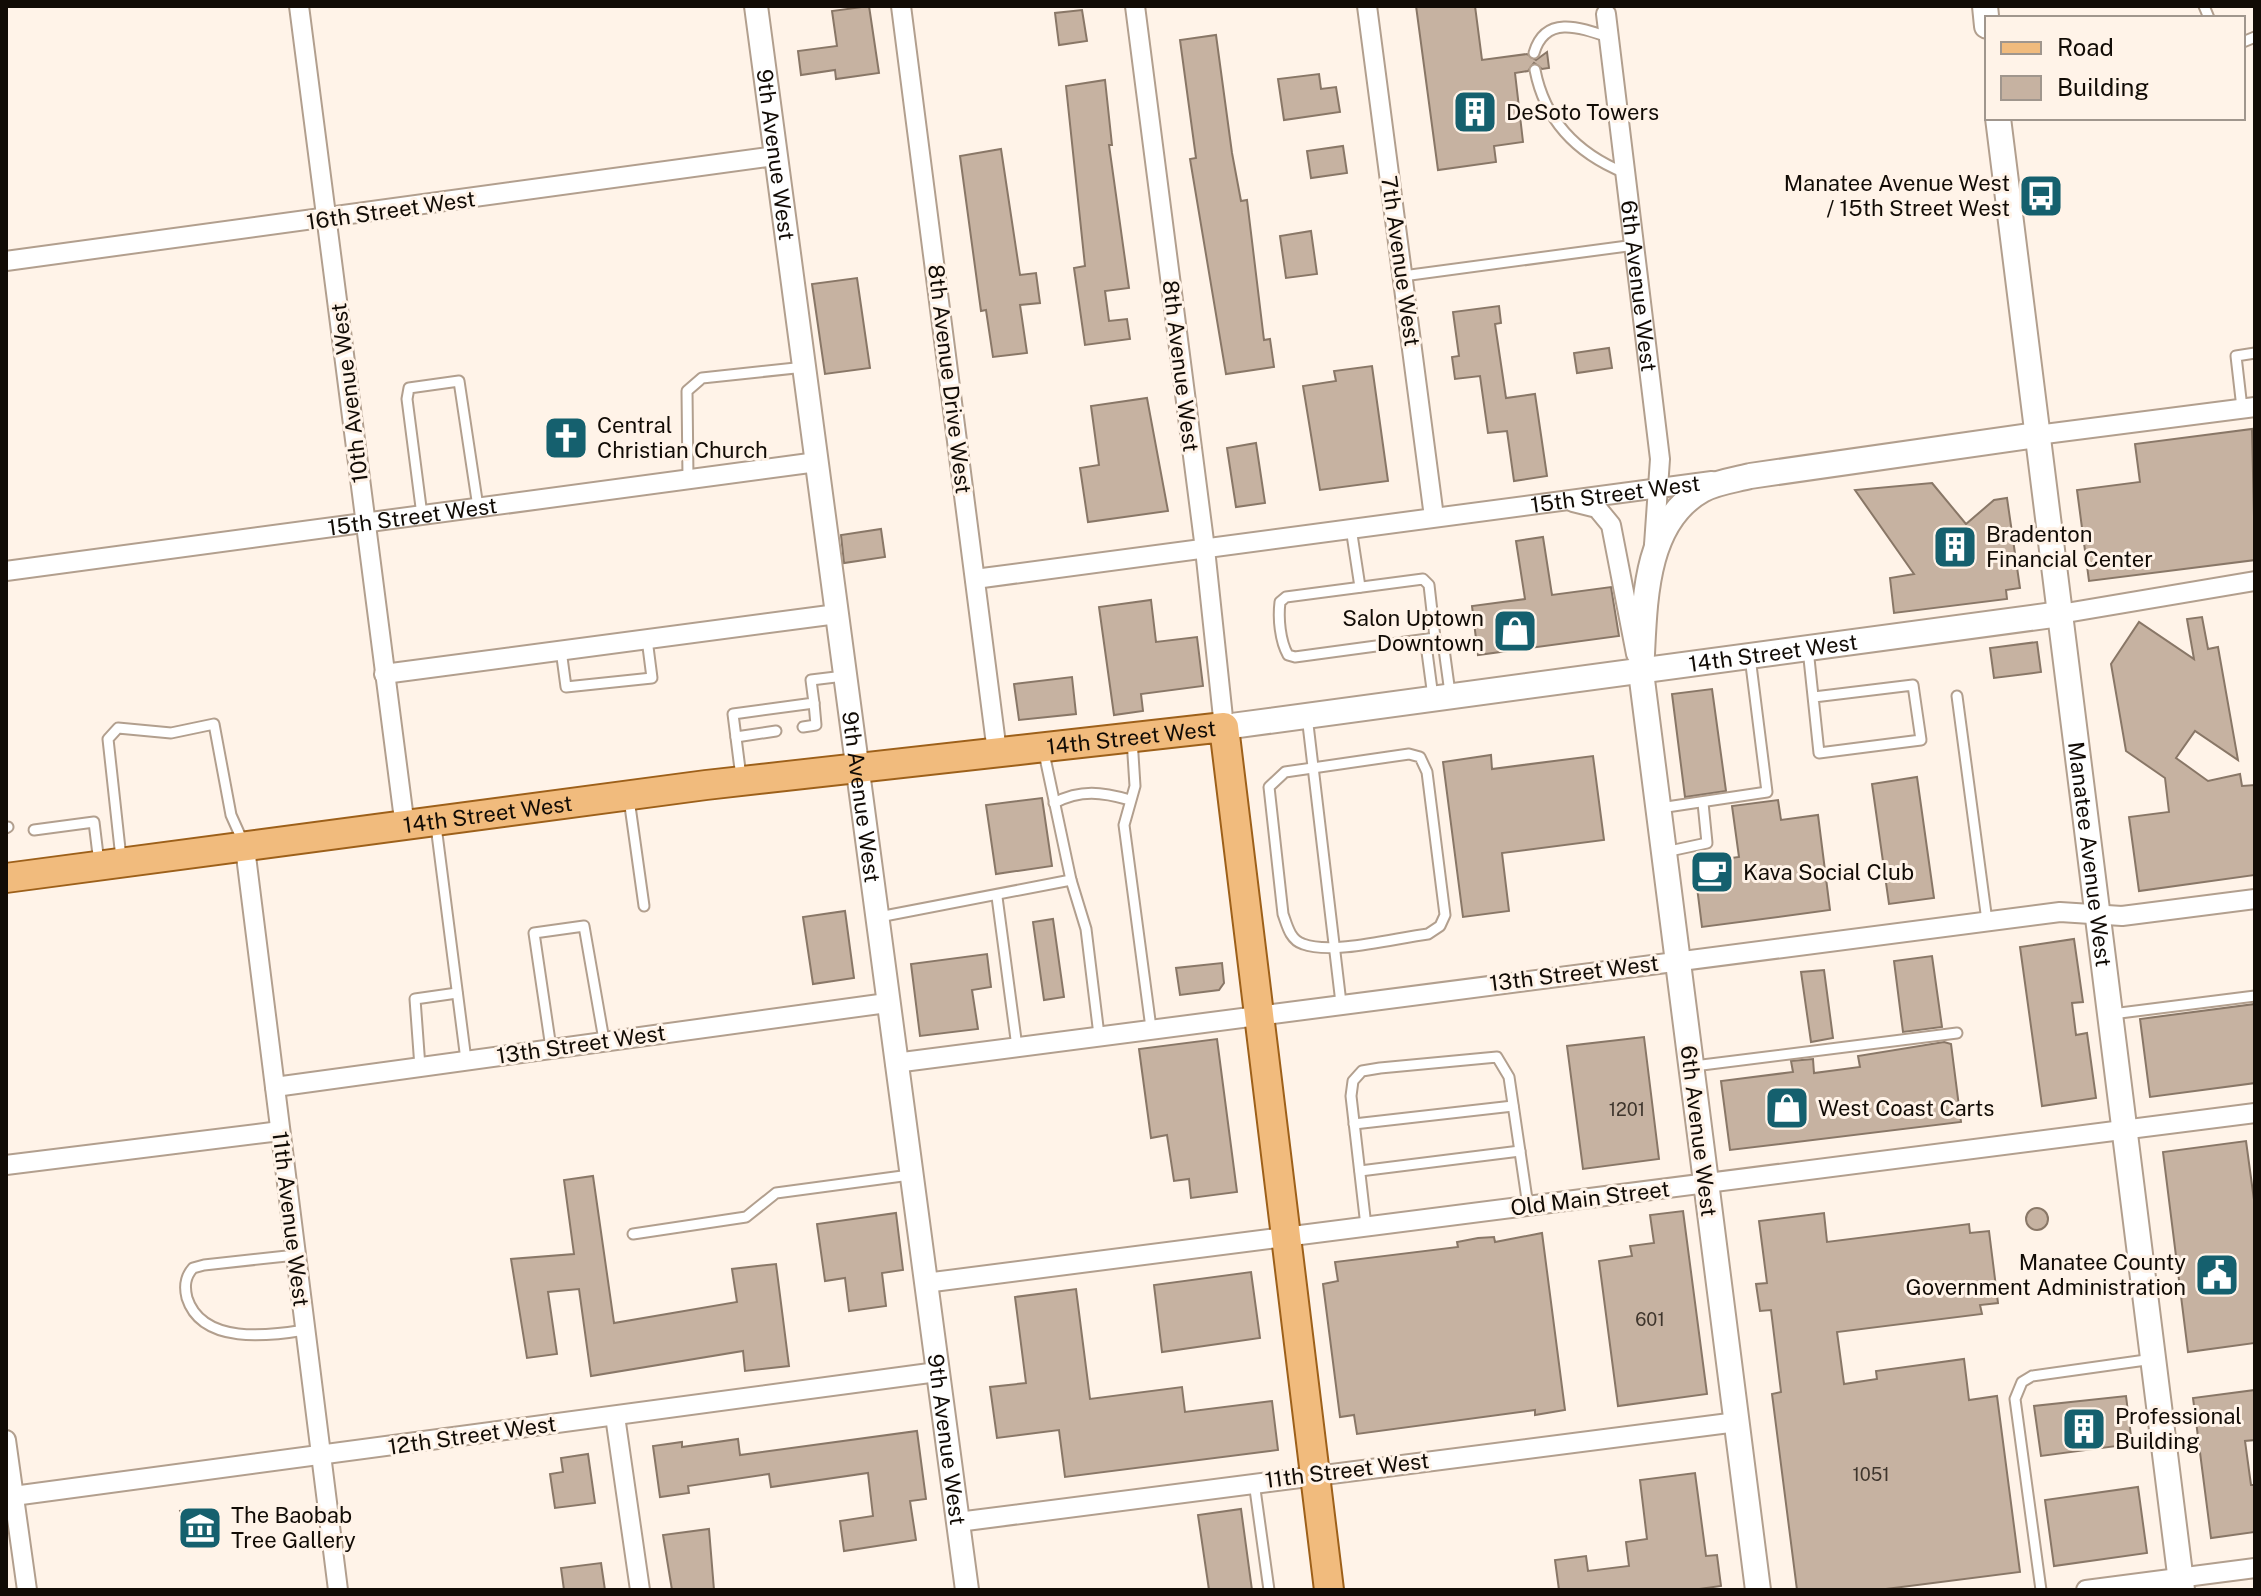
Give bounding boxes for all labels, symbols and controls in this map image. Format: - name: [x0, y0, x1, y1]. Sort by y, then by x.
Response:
- legend: [1985, 16, 2245, 120]
- text: Road: [2057, 33, 2114, 61]
- street label: 9th Avenue West: [752, 67, 800, 242]
- text: Building: [2057, 73, 2149, 101]
- building icon: DeSoto Towers: [1451, 88, 1499, 136]
- place label: DeSoto Towers: [1506, 99, 1659, 125]
- place label: Manatee Avenue West / 15th Street West: [1784, 170, 2010, 221]
- bus stop icon: Manatee Avenue West / 15th Street West: [2017, 172, 2065, 220]
- street label: 7th Avenue West: [1376, 174, 1426, 348]
- street label: 16th Street West: [305, 185, 477, 235]
- street label: 6th Avenue West: [1616, 199, 1662, 373]
- street label: 8th Avenue Drive West: [923, 263, 977, 495]
- street label: 8th Avenue West: [1158, 279, 1204, 453]
- street label: 10th Avenue West: [325, 302, 373, 484]
- place label: Central Christian Church: [597, 412, 768, 463]
- church icon: Central Christian Church: [542, 414, 590, 462]
- street label: 15th Street West: [1529, 470, 1702, 518]
- street label: 15th Street West: [326, 492, 499, 541]
- place label: Bradenton Financial Center: [1986, 521, 2153, 572]
- building icon: Bradenton Financial Center: [1931, 523, 1979, 571]
- place label: Salon Uptown Downtown: [1342, 605, 1484, 656]
- shop icon: Salon Uptown Downtown: [1491, 607, 1539, 655]
- street label: 14th Street West: [1687, 628, 1859, 677]
- street label: 9th Avenue West: [837, 710, 886, 884]
- street label: 14th Street West: [1045, 715, 1217, 760]
- street label: Manatee Avenue West: [2063, 740, 2117, 968]
- street label: 14th Street West: [402, 790, 574, 838]
- cafe icon: Kava Social Club: [1688, 848, 1736, 896]
- place label: Kava Social Club: [1743, 859, 1914, 885]
- street label: 13th Street West: [1488, 950, 1660, 996]
- street label: 13th Street West: [495, 1019, 667, 1069]
- street label: 6th Avenue West: [1676, 1044, 1722, 1218]
- shop icon: West Coast Carts: [1763, 1084, 1811, 1132]
- place label: West Coast Carts: [1818, 1095, 1995, 1121]
- house number: 1201: [1609, 1099, 1645, 1120]
- street label: 11th Avenue West: [267, 1130, 315, 1308]
- street label: Old Main Street: [1509, 1175, 1671, 1221]
- place label: Manatee County Government Administration: [1906, 1249, 2186, 1300]
- public building icon: Manatee County Government Administration: [2193, 1251, 2241, 1299]
- house number: 601: [1635, 1309, 1665, 1330]
- street label: 9th Avenue West: [923, 1352, 971, 1527]
- place label: Professional Building: [2115, 1403, 2242, 1454]
- building icon: Professional Building: [2060, 1405, 2108, 1453]
- street label: 12th Street West: [386, 1410, 558, 1460]
- street label: 11th Street West: [1263, 1447, 1431, 1493]
- house number: 1051: [1852, 1464, 1890, 1485]
- place label: The Baobab Tree Gallery: [231, 1502, 356, 1553]
- museum icon: The Baobab Tree Gallery: [176, 1504, 224, 1552]

